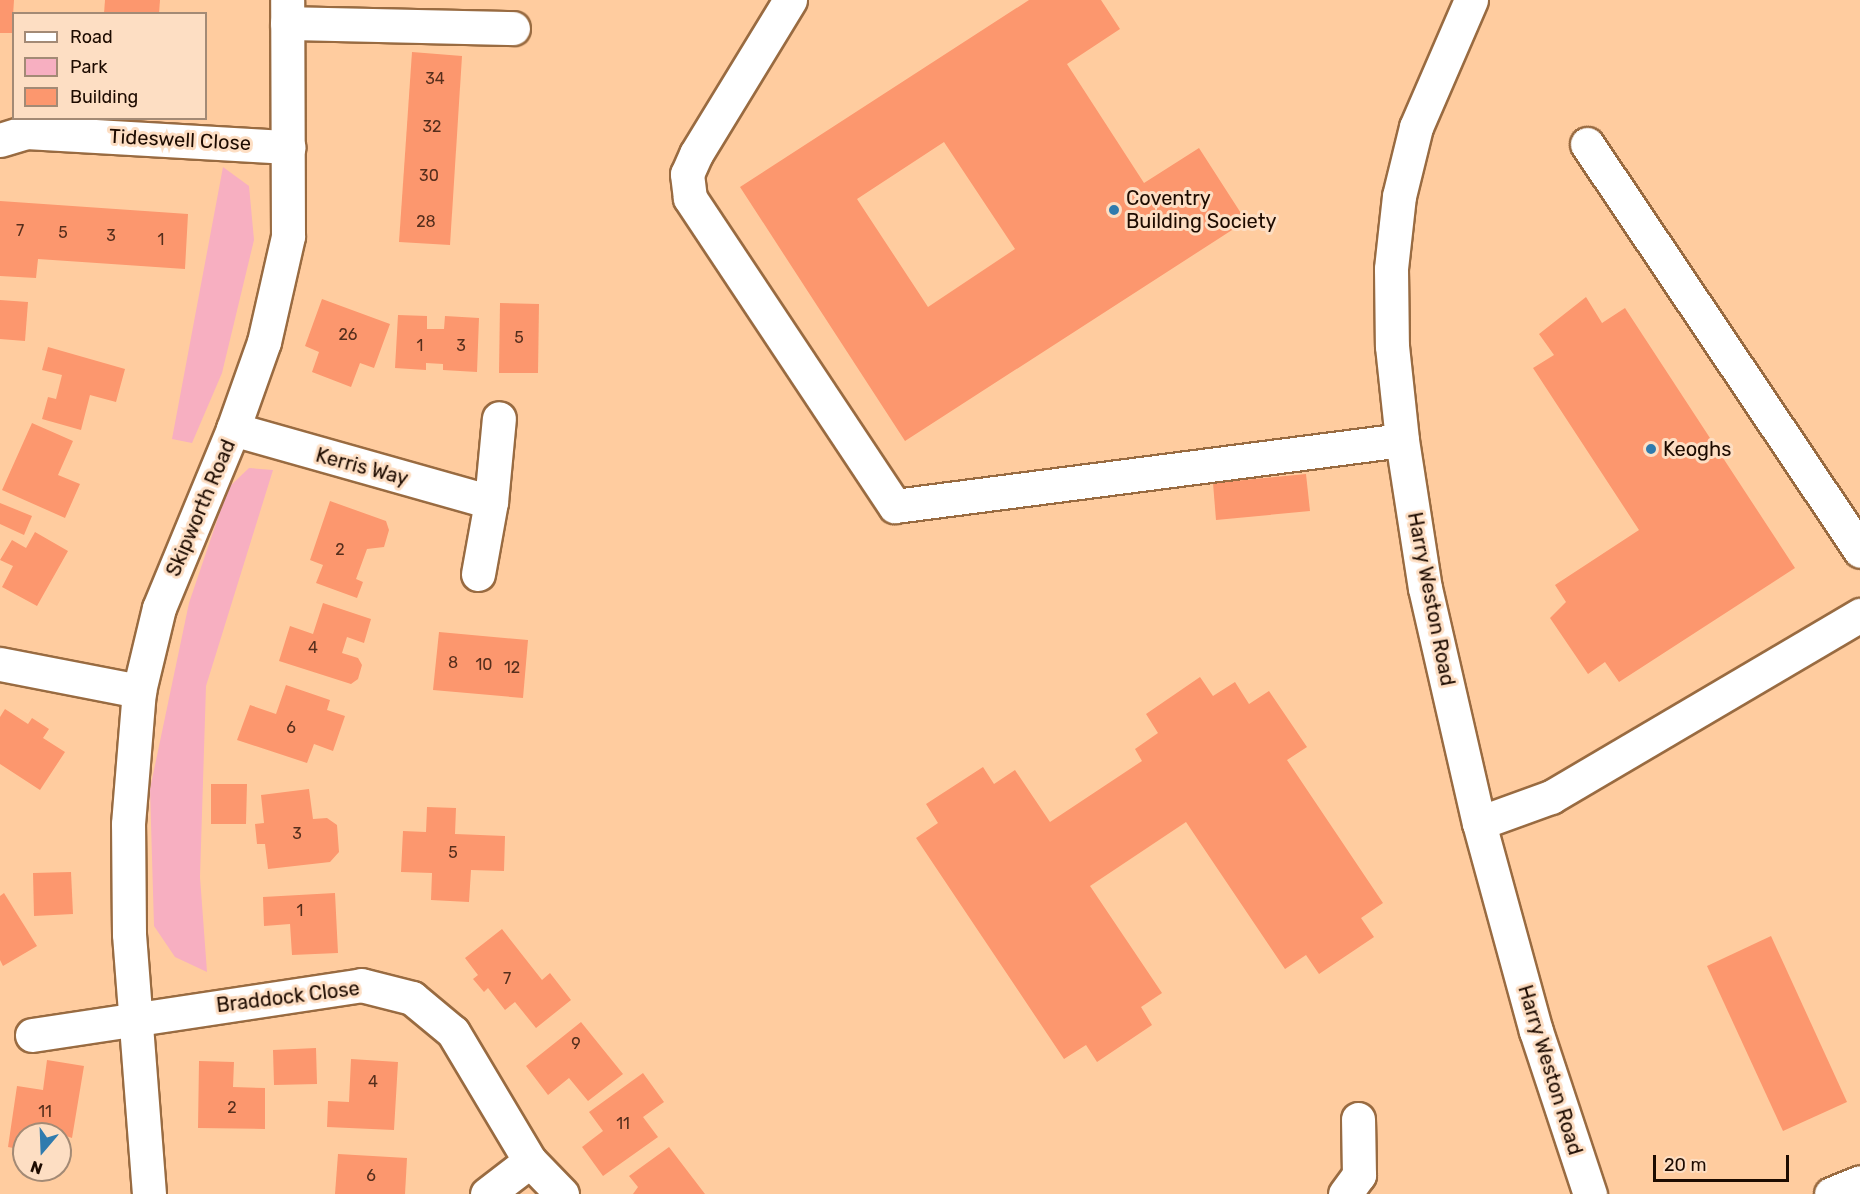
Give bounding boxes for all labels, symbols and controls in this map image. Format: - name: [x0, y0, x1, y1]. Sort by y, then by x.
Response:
- legend: [12, 12, 207, 120]
- text: Road: [70, 26, 113, 48]
- text: Park: [70, 56, 107, 78]
- house number: 34: [425, 69, 445, 89]
- text: Building: [70, 86, 138, 108]
- house number: 32: [422, 117, 442, 137]
- street label: Tideswell Close: [108, 124, 252, 156]
- house number: 30: [419, 166, 439, 186]
- place label: Coventry Building Society: [1126, 186, 1277, 233]
- marker: Coventry Building Society: [1107, 203, 1121, 217]
- house number: 28: [416, 212, 436, 232]
- house number: 7: [16, 221, 24, 241]
- house number: 5: [58, 223, 68, 243]
- house number: 3: [106, 226, 116, 246]
- house number: 1: [158, 230, 164, 250]
- house number: 26: [338, 325, 358, 345]
- house number: 5: [514, 328, 524, 348]
- house number: 1: [417, 336, 423, 356]
- house number: 3: [456, 336, 466, 356]
- street label: Skipworth Road: [161, 436, 241, 580]
- place label: Keoghs: [1663, 437, 1731, 461]
- marker: Keoghs: [1644, 442, 1658, 456]
- street label: Kerris Way: [313, 443, 411, 491]
- street label: Harry Weston Road: [1402, 510, 1460, 688]
- house number: 2: [335, 540, 345, 560]
- house number: 4: [308, 638, 318, 658]
- house number: 8: [448, 653, 458, 673]
- house number: 10: [475, 655, 493, 675]
- house number: 12: [504, 658, 520, 678]
- house number: 6: [286, 718, 296, 738]
- house number: 3: [292, 824, 302, 844]
- house number: 5: [448, 843, 458, 863]
- house number: 1: [297, 901, 303, 921]
- house number: 7: [503, 969, 511, 989]
- street label: Braddock Close: [215, 976, 361, 1018]
- street label: Harry Weston Road: [1513, 982, 1587, 1158]
- house number: 9: [571, 1034, 581, 1054]
- house number: 4: [368, 1072, 378, 1092]
- house number: 2: [227, 1098, 237, 1118]
- house number: 11: [38, 1102, 52, 1122]
- house number: 11: [616, 1114, 630, 1134]
- north arrow: [12, 1122, 72, 1182]
- scale bar: [1656, 1143, 1792, 1181]
- text: 20 m: [1664, 1154, 1706, 1176]
- text: N: [28, 1157, 45, 1178]
- house number: 6: [366, 1166, 376, 1186]

